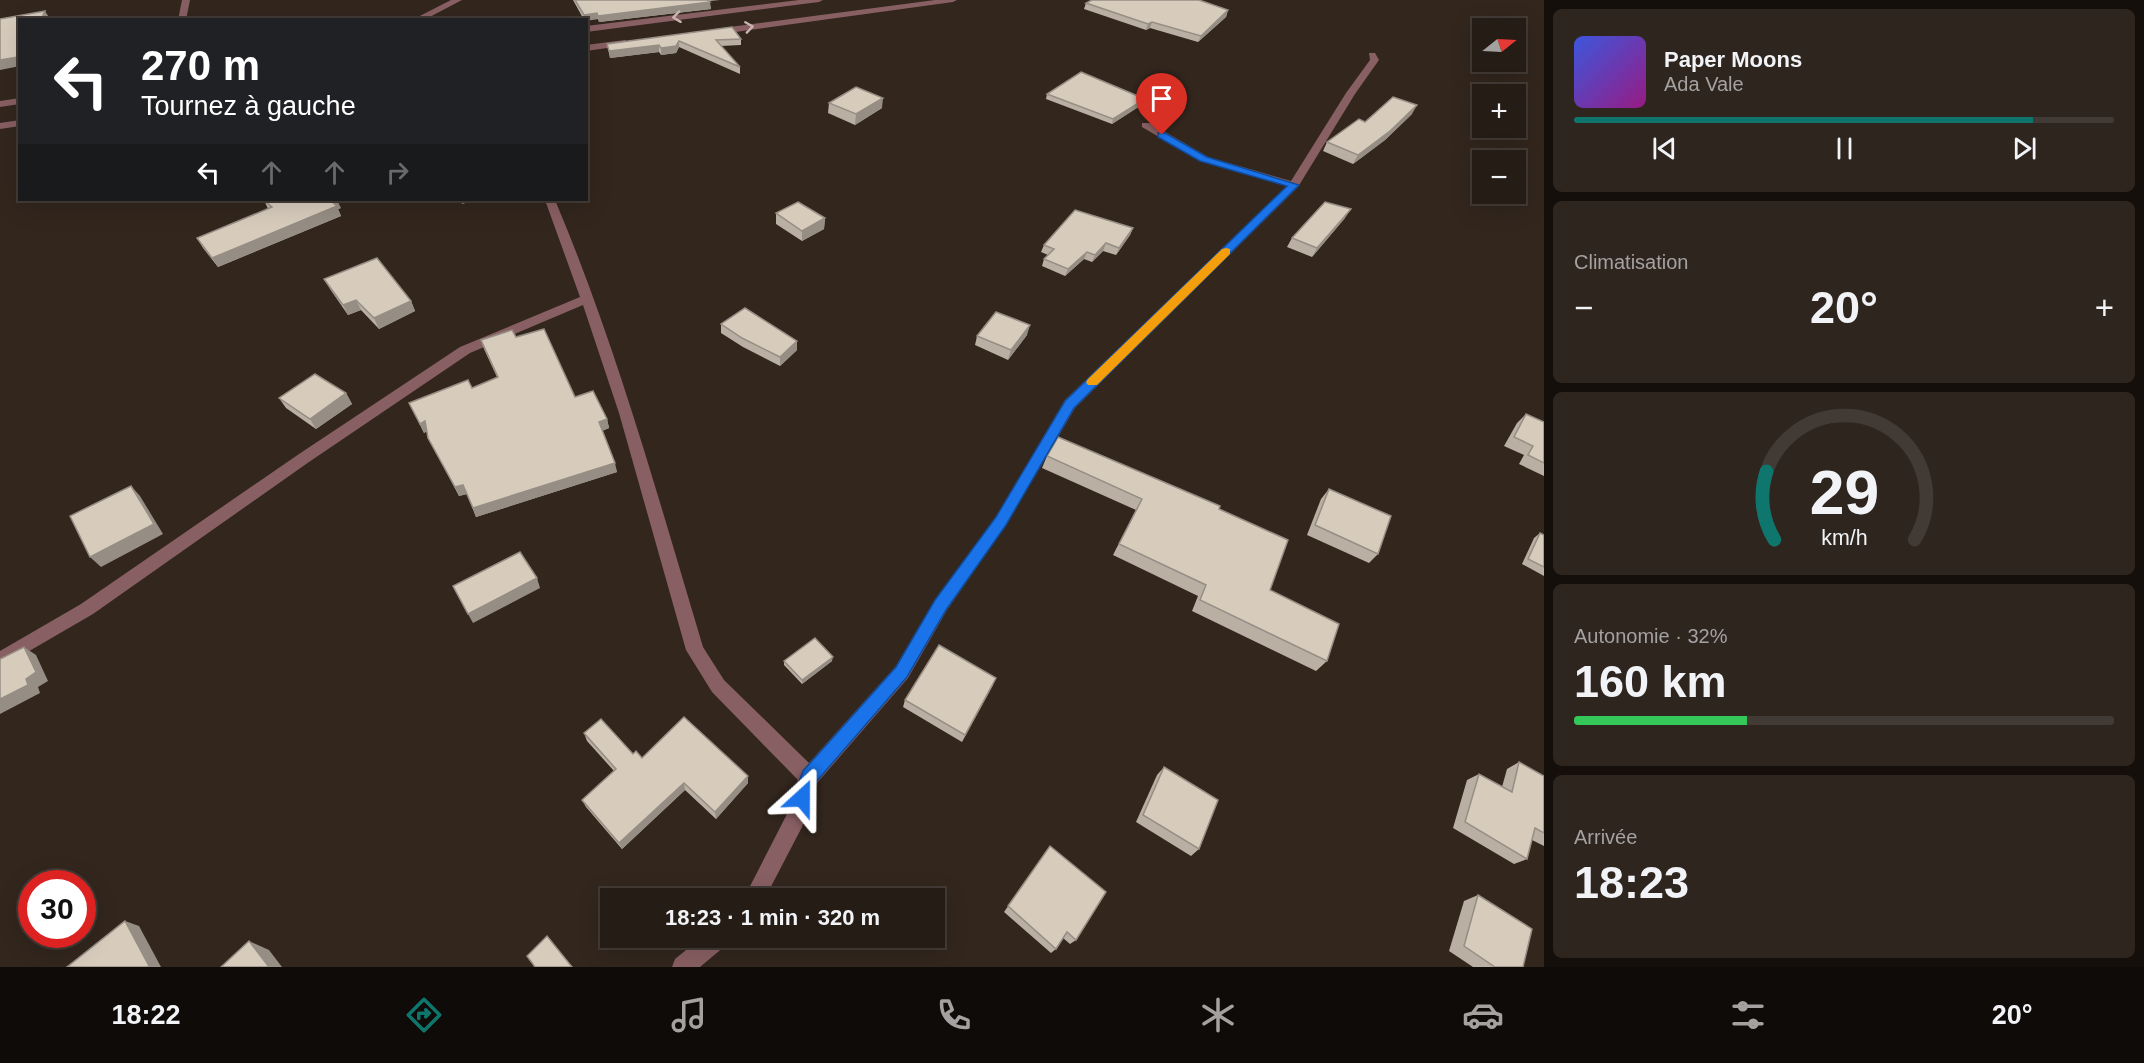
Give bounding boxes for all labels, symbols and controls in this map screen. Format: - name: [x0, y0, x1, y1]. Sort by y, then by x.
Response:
- one-way arrow: [673, 11, 682, 23]
- north arrow: [1472, 18, 1526, 72]
- map controls: [1472, 18, 1526, 204]
- one-way arrow: [744, 21, 753, 34]
- icon: left: [42, 42, 120, 120]
- text: 270 m: [141, 42, 260, 89]
- text: Paper Moons: [1664, 47, 1802, 72]
- pin: [1136, 73, 1187, 135]
- text: Ada Vale: [1664, 73, 1744, 95]
- icon: arrive: [1145, 82, 1178, 115]
- button: +: [1472, 84, 1526, 138]
- text: Tournez à gauche: [141, 91, 356, 121]
- icon: previous: [1648, 132, 1681, 165]
- icon: pause: [1828, 132, 1861, 165]
- icon: next: [2008, 132, 2041, 165]
- button: −: [1472, 150, 1526, 204]
- icon: left: [192, 156, 225, 189]
- icon: ahead: [255, 156, 288, 189]
- icon: ahead: [318, 156, 351, 189]
- icon: right: [381, 156, 414, 189]
- text: Climatisation: [1574, 251, 1688, 273]
- text: 20°: [1810, 282, 1878, 333]
- text: −: [1574, 289, 1593, 326]
- text: +: [2095, 289, 2114, 326]
- text: 29: [1809, 459, 1879, 528]
- text: km/h: [1821, 527, 1867, 551]
- text: Autonomie · 32%: [1574, 625, 1727, 647]
- text: 160 km: [1574, 656, 1727, 707]
- position arrow: [770, 766, 834, 830]
- text: Arrivée: [1574, 826, 1637, 848]
- text: 18:23: [1574, 857, 1689, 908]
- speed limit sign: 30: [18, 870, 96, 948]
- text: 18:23 · 1 min · 320 m: [665, 905, 880, 930]
- icon: directions: [403, 994, 445, 1036]
- icon: music: [668, 994, 710, 1036]
- icon: phone: [933, 994, 975, 1036]
- icon: climate: [1197, 994, 1239, 1036]
- icon: car: [1462, 994, 1504, 1036]
- icon: filters: [1727, 994, 1769, 1036]
- text: 18:22: [111, 1000, 180, 1030]
- text: 20°: [1992, 1000, 2033, 1030]

